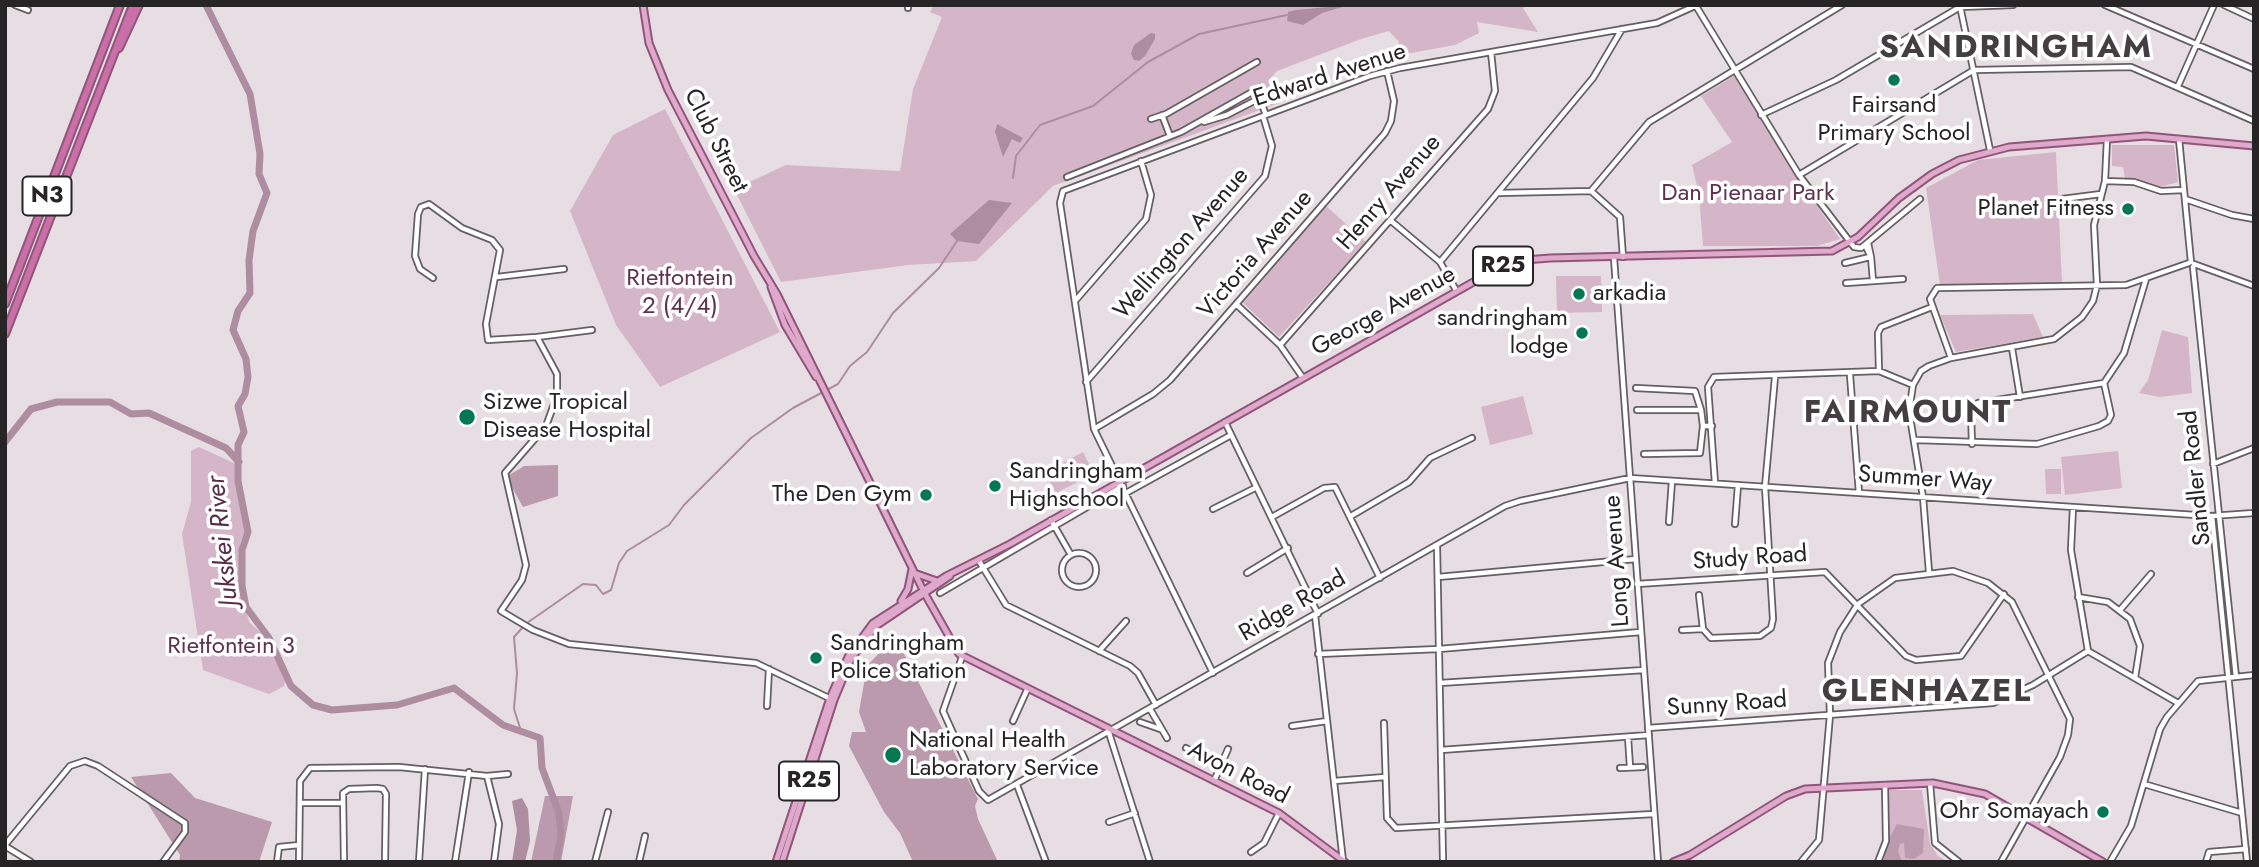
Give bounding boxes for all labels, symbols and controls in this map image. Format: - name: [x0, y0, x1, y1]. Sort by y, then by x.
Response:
- district label: SANDRINGHAM: [1880, 30, 2152, 68]
- street label: Edward Avenue: [1250, 38, 1410, 114]
- marker: Fairsand Primary School: [1886, 72, 1902, 88]
- street label: Club Street: [677, 84, 753, 198]
- place label: Fairsand Primary School: [1817, 92, 1971, 148]
- street label: Henry Avenue: [1332, 129, 1448, 257]
- street label: Wellington Avenue: [1108, 162, 1256, 326]
- road number: N3: [22, 176, 72, 216]
- park label: Dan Pienaar Park: [1661, 180, 1835, 208]
- street label: Victoria Avenue: [1193, 185, 1319, 325]
- place label: Planet Fitness: [1978, 195, 2114, 223]
- marker: Planet Fitness: [2120, 201, 2136, 217]
- road number: R25: [1473, 246, 1533, 286]
- street label: George Avenue: [1307, 261, 1461, 363]
- park label: Rietfontein 2 (4/4): [626, 265, 734, 321]
- place label: arkadia: [1593, 280, 1666, 308]
- marker: arkadia: [1571, 286, 1587, 302]
- place label: sandringham lodge: [1437, 305, 1568, 361]
- marker: sandringham lodge: [1574, 325, 1590, 341]
- place label: Sizwe Tropical Disease Hospital: [483, 389, 651, 445]
- district label: FAIRMOUNT: [1805, 395, 2011, 433]
- marker: Sizwe Tropical Disease Hospital: [457, 407, 477, 427]
- street label: Sandler Road: [2176, 409, 2218, 547]
- place label: Sandringham Highschool: [1009, 458, 1144, 514]
- street label: Summer Way: [1857, 461, 1993, 499]
- water label: Jukskei River: [202, 474, 246, 608]
- marker: Sandringham Highschool: [987, 478, 1003, 494]
- place label: The Den Gym: [772, 481, 912, 509]
- marker: The Den Gym: [918, 487, 934, 503]
- street label: Long Avenue: [1599, 494, 1637, 628]
- street label: Study Road: [1692, 541, 1808, 577]
- street label: Ridge Road: [1235, 565, 1351, 649]
- place label: Sandringham Police Station: [830, 630, 966, 686]
- park label: Rietfontein 3: [167, 633, 295, 661]
- marker: Sandringham Police Station: [808, 650, 824, 666]
- district label: GLENHAZEL: [1823, 674, 2031, 712]
- street label: Sunny Road: [1666, 686, 1788, 724]
- place label: National Health Laboratory Service: [909, 727, 1099, 783]
- street label: Avon Road: [1183, 736, 1293, 812]
- marker: National Health Laboratory Service: [883, 745, 903, 765]
- road number: R25: [779, 762, 839, 800]
- place label: Ohr Somayach: [1939, 798, 2089, 826]
- marker: Ohr Somayach: [2095, 804, 2111, 820]

